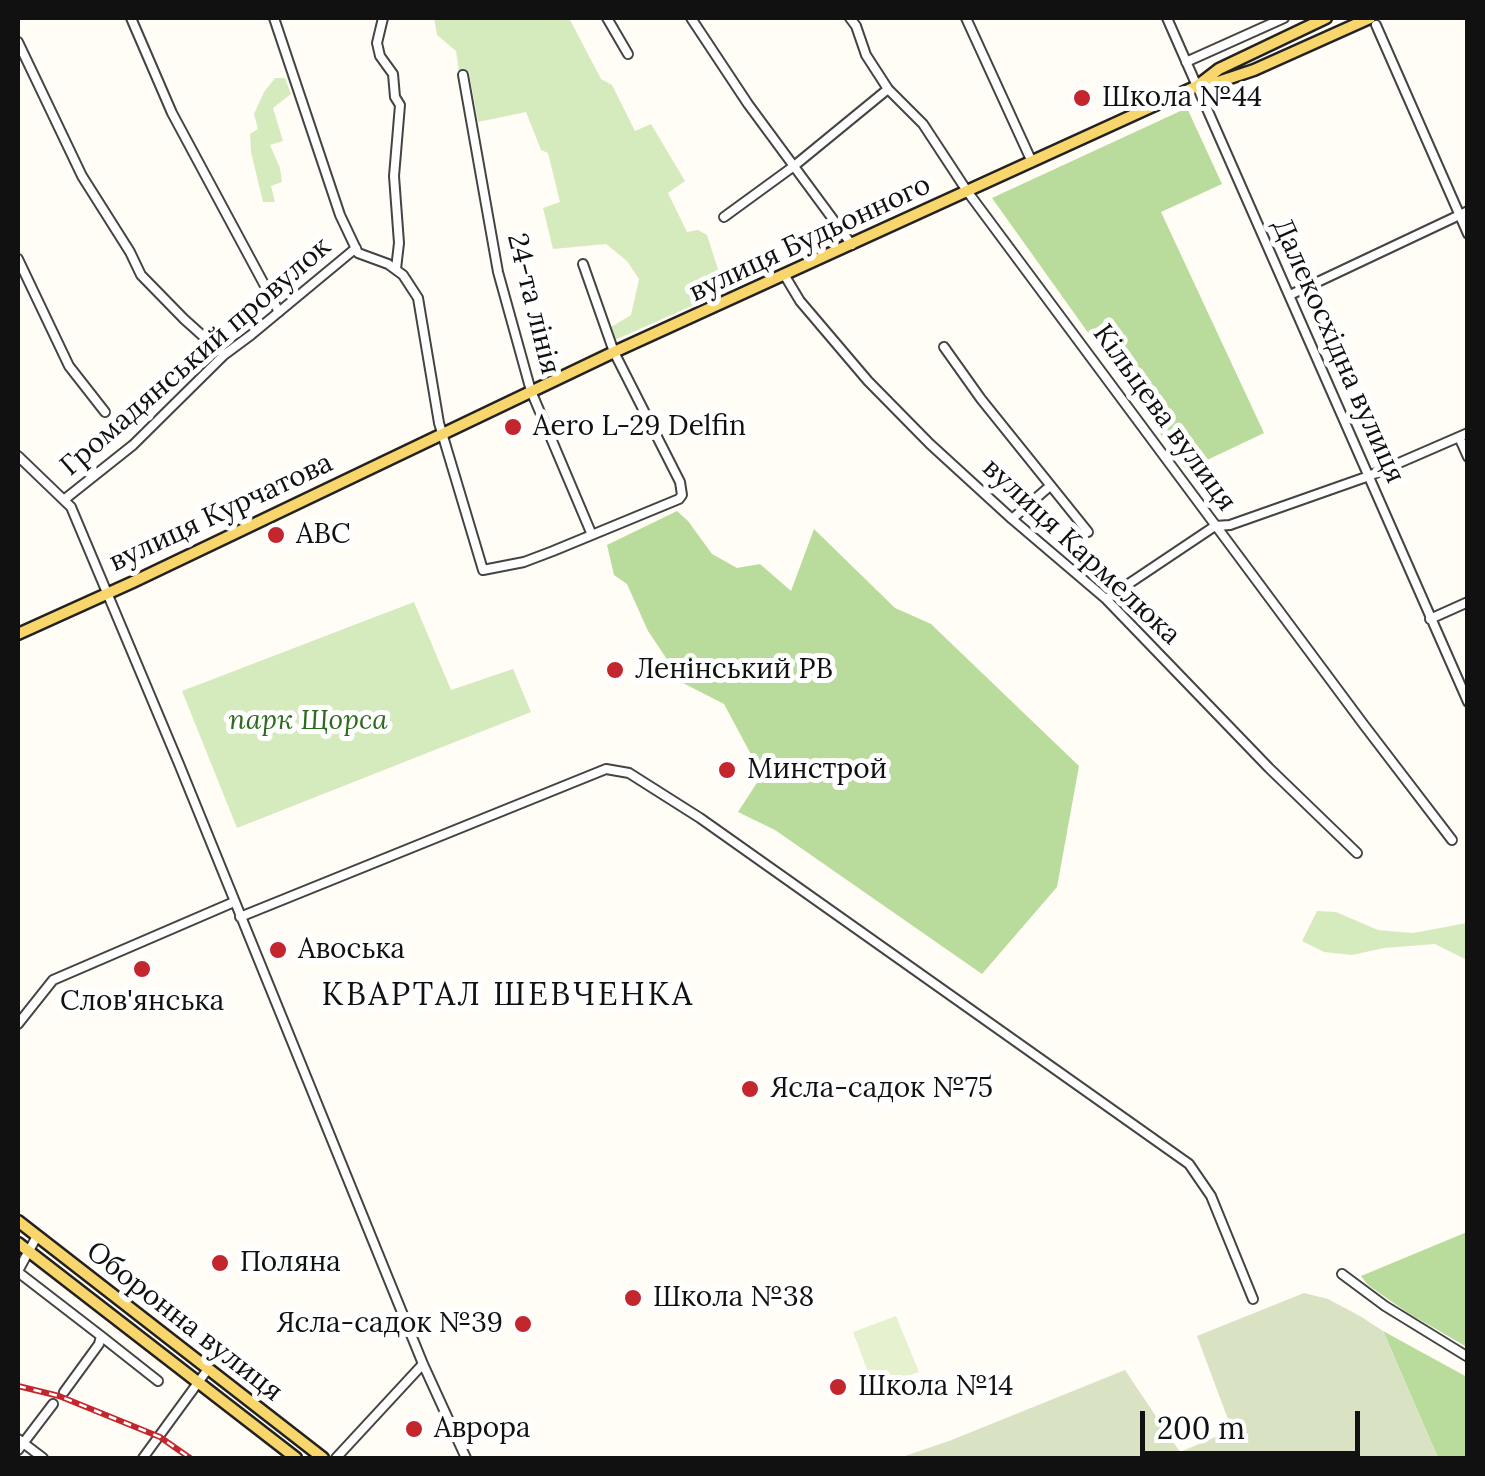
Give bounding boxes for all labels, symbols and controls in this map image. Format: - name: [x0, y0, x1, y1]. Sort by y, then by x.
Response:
- place label: Школа №44: [1102, 81, 1262, 115]
- marker: Школа №44: [1071, 87, 1093, 109]
- street label: вулиця Будьонного: [684, 168, 936, 310]
- street label: Далекосхідна вулиця: [1264, 214, 1412, 488]
- street label: Громадянський провулок: [54, 230, 338, 484]
- street label: 24-та лінія: [499, 230, 567, 378]
- street label: Кільцева вулиця: [1085, 318, 1243, 518]
- place label: Aero L-29 Delfin: [533, 410, 746, 444]
- marker: Aero L-29 Delfin: [502, 416, 524, 438]
- street label: вулиця Курчатова: [104, 447, 338, 579]
- street label: вулиця Кармелюка: [975, 452, 1187, 652]
- place label: АВС: [296, 518, 351, 552]
- marker: АВС: [265, 524, 287, 546]
- place label: Ленінський РВ: [635, 653, 833, 687]
- marker: Ленінський РВ: [604, 659, 626, 681]
- park label: парк Щорса: [228, 704, 388, 738]
- place label: Минстрой: [747, 753, 887, 787]
- marker: Минстрой: [716, 759, 738, 781]
- place label: Авоська: [298, 933, 405, 967]
- marker: Авоська: [267, 939, 289, 961]
- marker: Слов'янська: [131, 958, 153, 980]
- district label: КВАРТАЛ ШЕВЧЕНКА: [322, 977, 694, 1015]
- place label: Слов'янська: [60, 985, 224, 1019]
- place label: Ясла-садок №75: [770, 1072, 993, 1106]
- marker: Ясла-садок №75: [739, 1078, 761, 1100]
- street label: Оборонна вулиця: [79, 1235, 289, 1409]
- place label: Поляна: [240, 1246, 341, 1280]
- marker: Поляна: [209, 1252, 231, 1274]
- place label: Школа №38: [653, 1281, 814, 1315]
- marker: Школа №38: [622, 1287, 644, 1309]
- place label: Ясла-садок №39: [276, 1307, 503, 1341]
- marker: Ясла-садок №39: [512, 1313, 534, 1335]
- place label: Школа №14: [858, 1370, 1013, 1404]
- marker: Школа №14: [827, 1376, 849, 1398]
- scale bar: [1145, 1391, 1365, 1453]
- text: 200 m: [1157, 1409, 1245, 1447]
- place label: Аврора: [434, 1412, 530, 1446]
- marker: Аврора: [403, 1418, 425, 1440]

